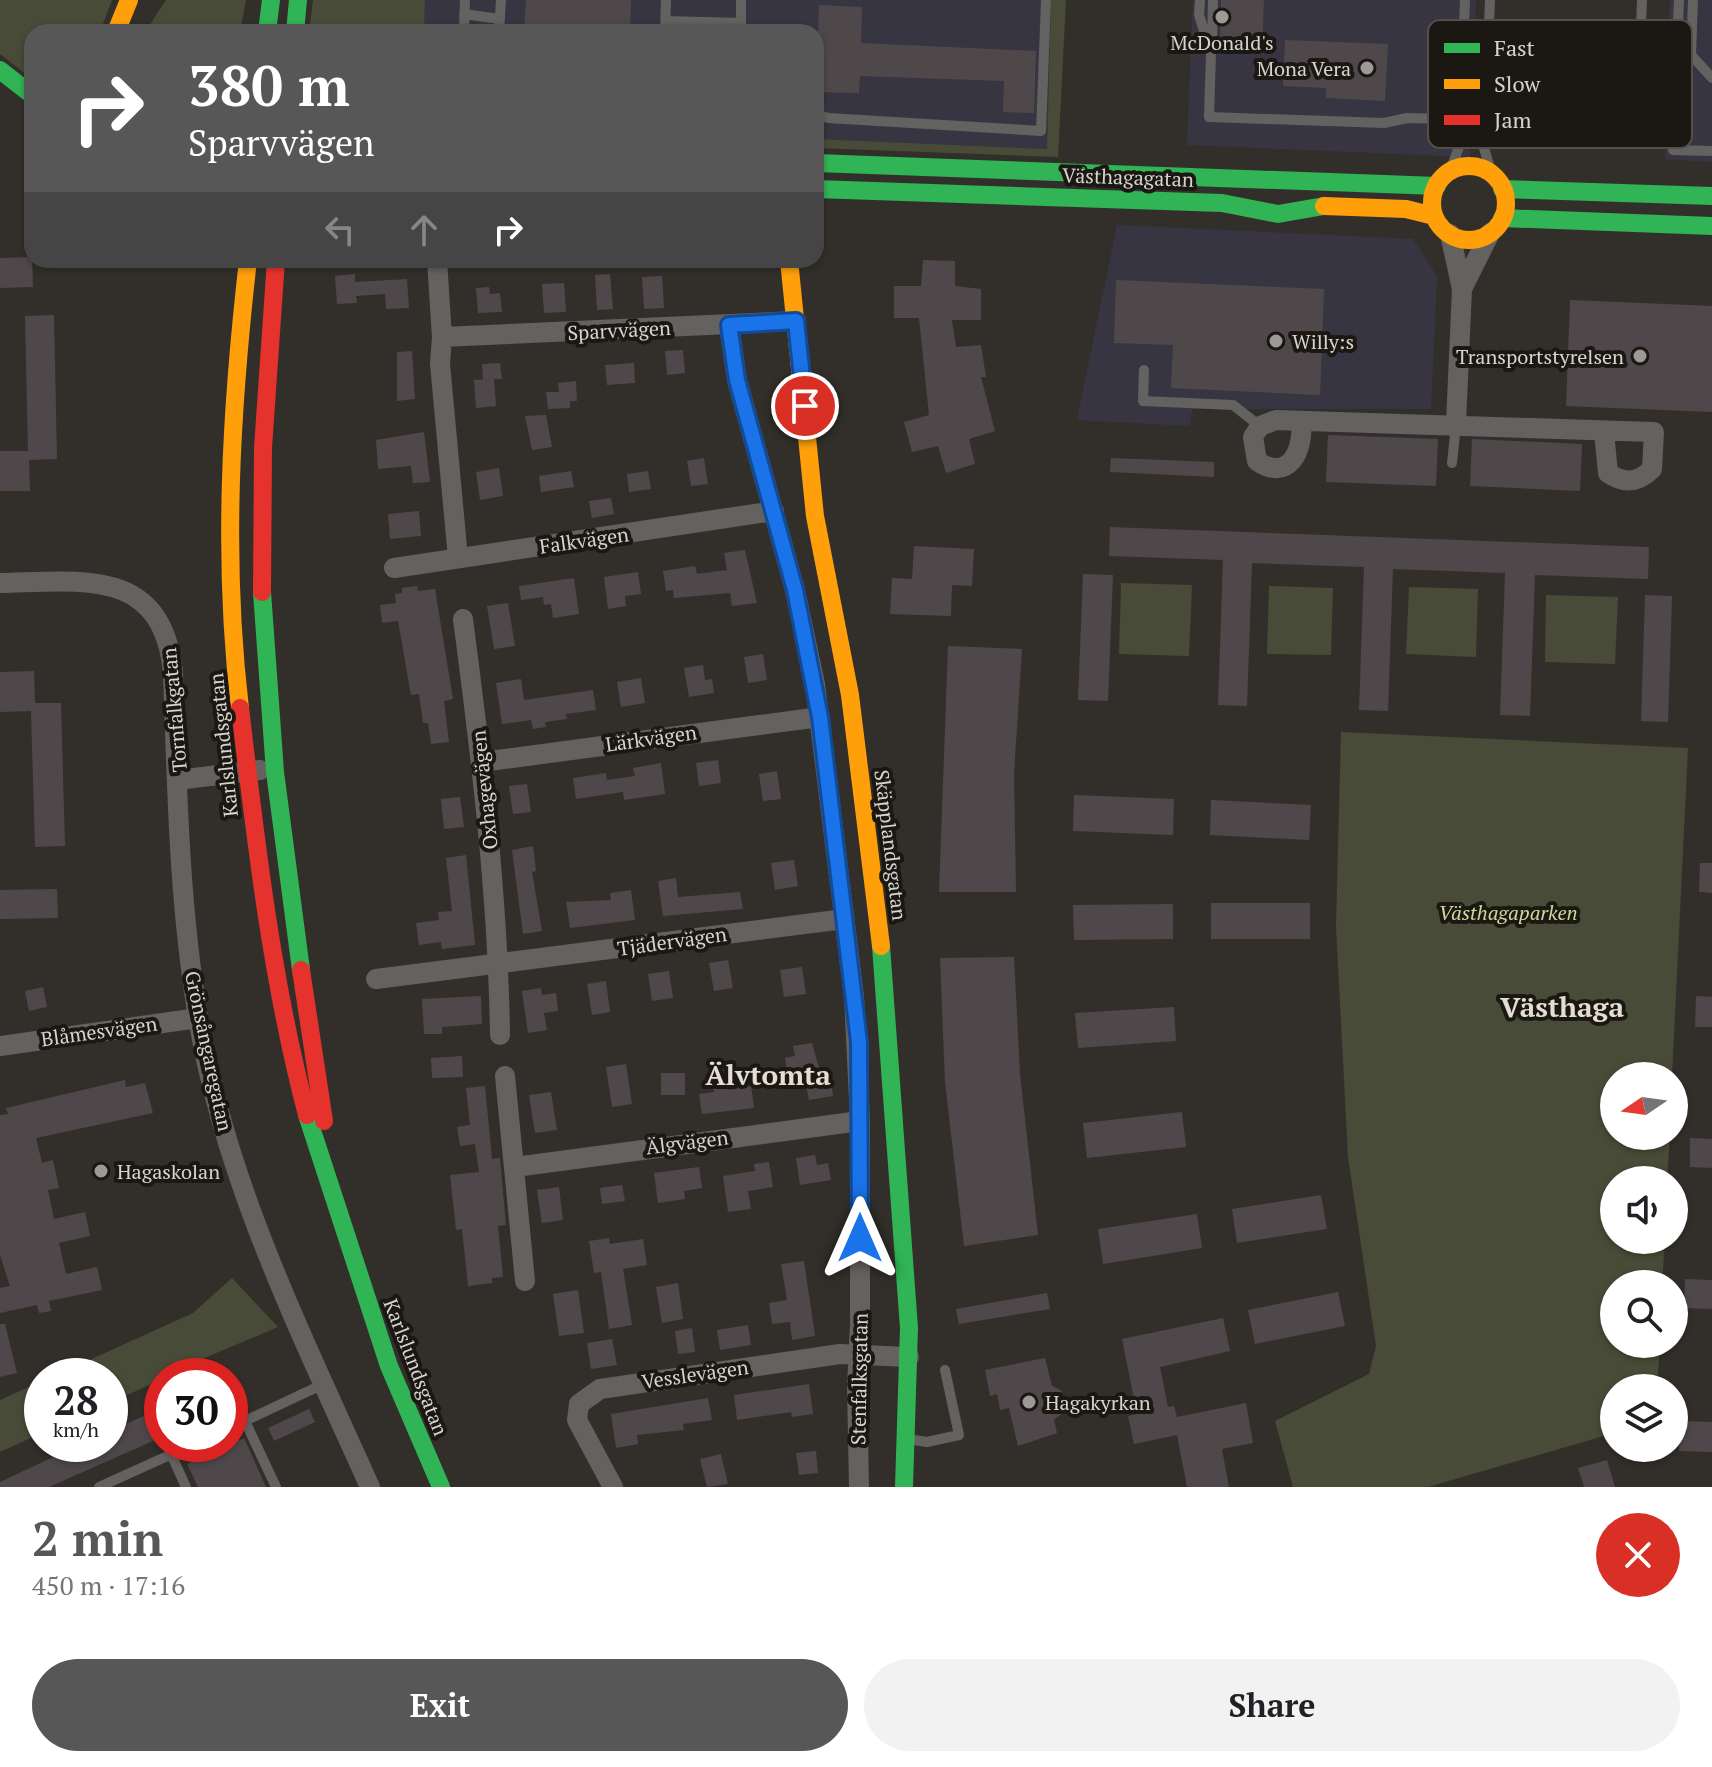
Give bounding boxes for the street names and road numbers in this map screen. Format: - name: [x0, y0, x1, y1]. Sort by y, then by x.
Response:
- street label: Västhagagatan: [1062, 161, 1194, 193]
- street label: Sparvvägen: [567, 314, 672, 346]
- street label: Falkvägen: [538, 520, 631, 560]
- street label: Tornfalkgatan: [155, 647, 193, 773]
- street label: Karlslundsgatan: [202, 672, 244, 818]
- street label: Lärkvägen: [604, 718, 698, 758]
- street label: Oxhagevägen: [464, 729, 504, 851]
- street label: Skäpplandsgatan: [868, 768, 914, 922]
- street label: Tjädervägen: [616, 920, 729, 962]
- street label: Grönsångaregatan: [179, 968, 239, 1134]
- street label: Blåmesvägen: [39, 1009, 159, 1053]
- street label: Älgvägen: [644, 1124, 730, 1160]
- street label: Karlslundsgatan: [377, 1295, 455, 1439]
- street label: Stenfalksgatan: [844, 1313, 874, 1445]
- street label: Vesslevägen: [640, 1353, 750, 1395]

